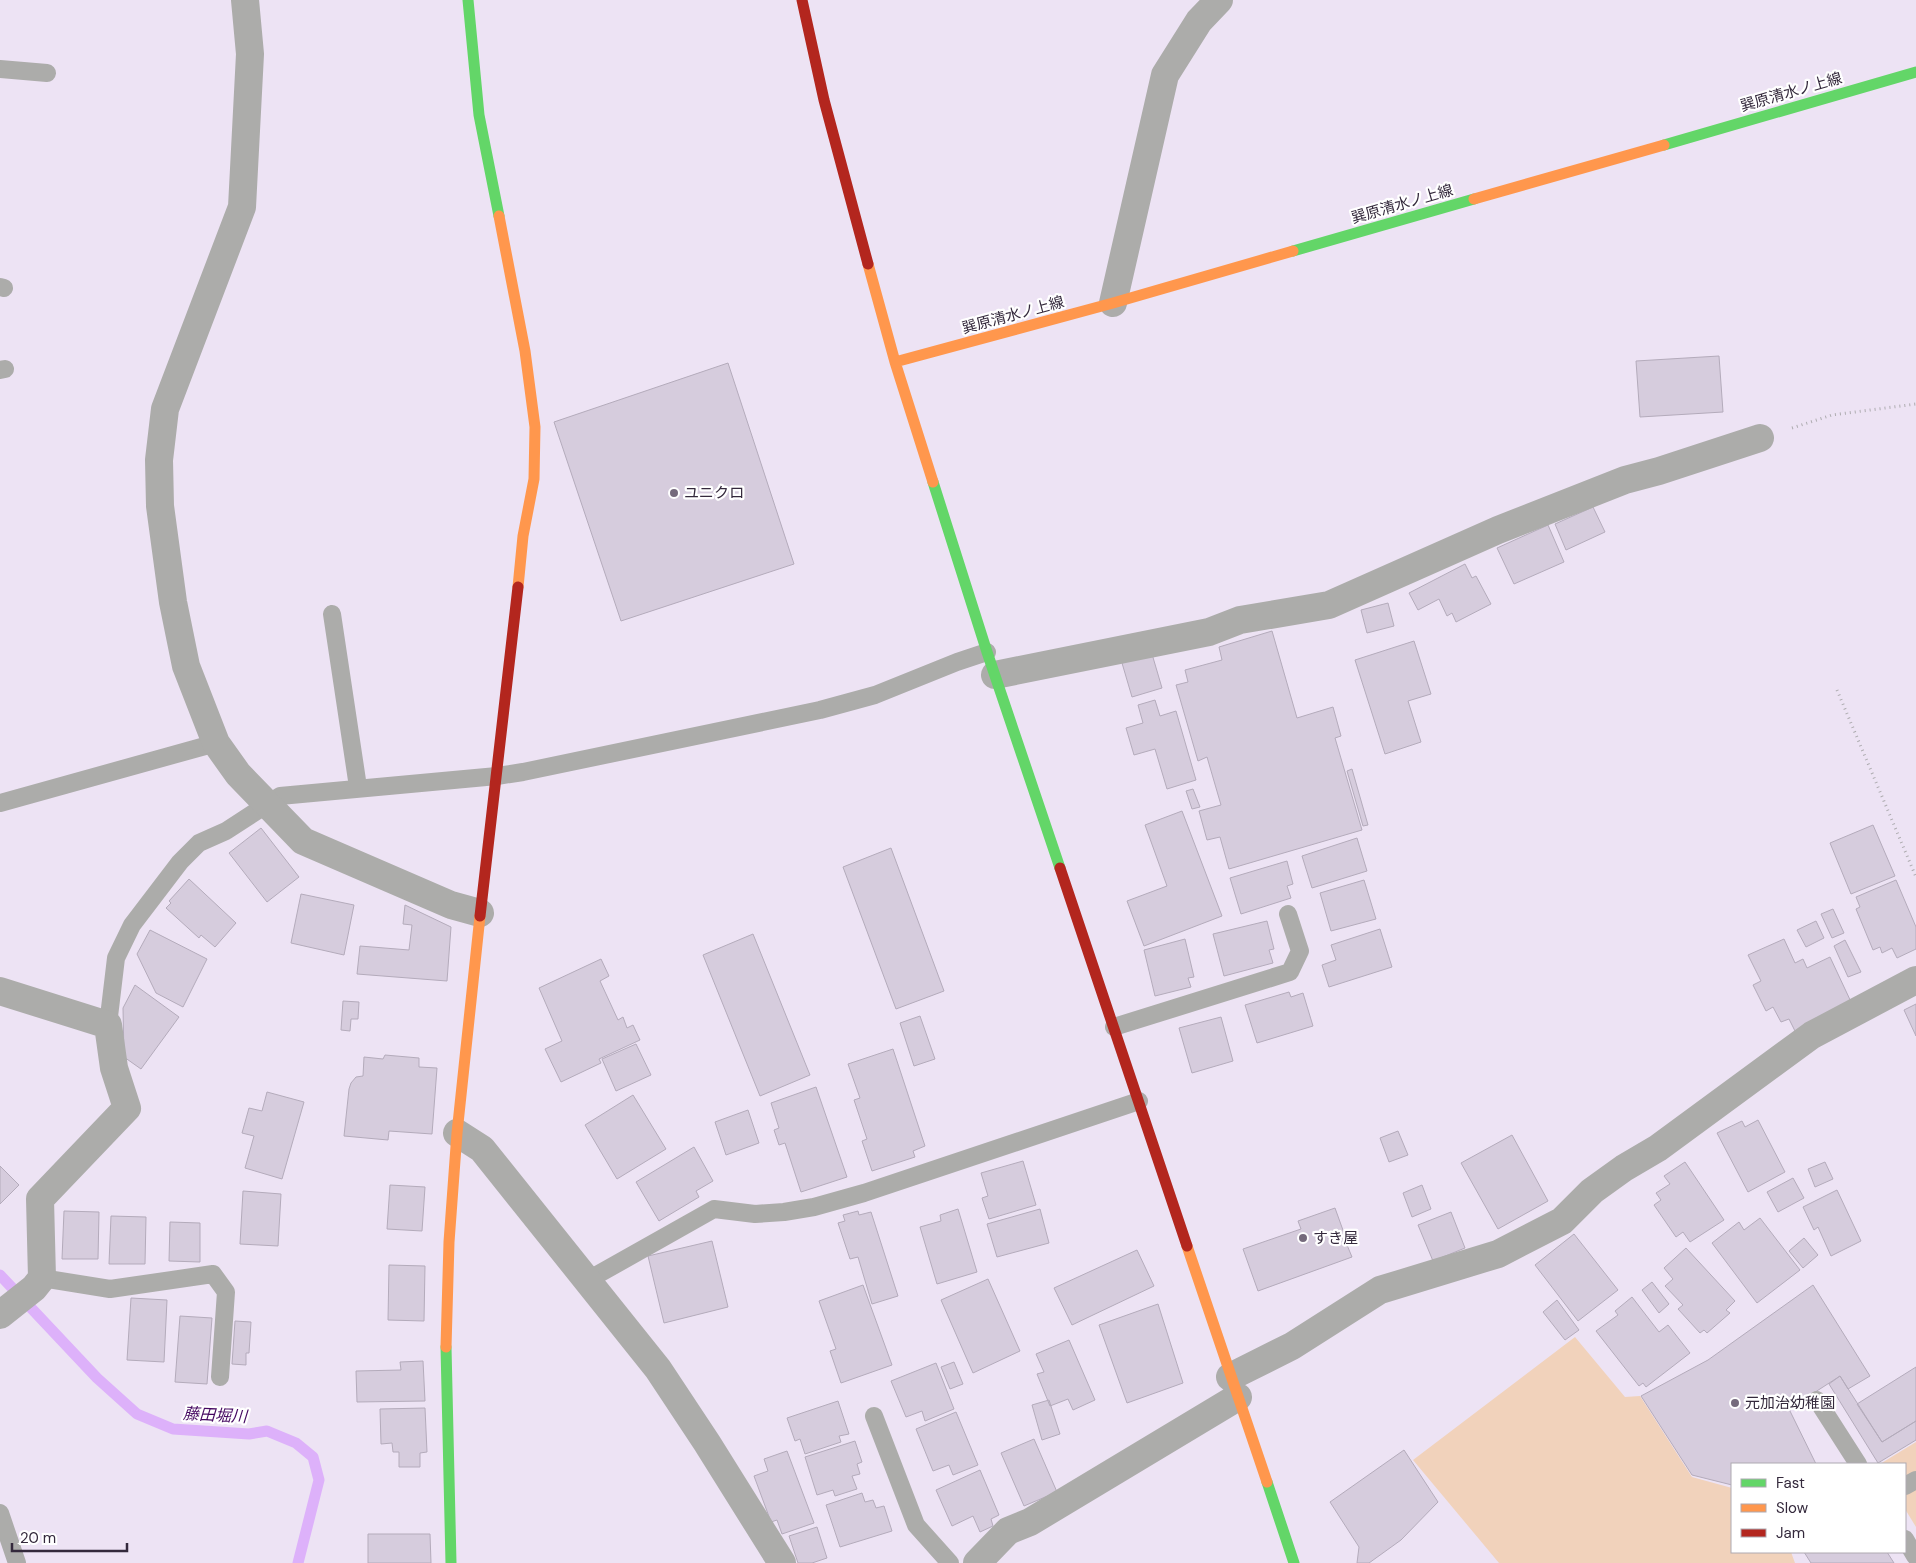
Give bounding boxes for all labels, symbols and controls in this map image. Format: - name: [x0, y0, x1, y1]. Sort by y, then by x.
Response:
- street label: 巽原清水ノ上線: [1738, 68, 1844, 116]
- street label: 巽原清水ノ上線: [1349, 180, 1455, 228]
- street label: 巽原清水ノ上線: [960, 292, 1066, 338]
- place label: ユニクロ: [684, 483, 744, 503]
- marker: ユニクロ: [668, 487, 680, 499]
- place label: すき屋: [1313, 1228, 1358, 1248]
- marker: すき屋: [1297, 1232, 1309, 1244]
- place label: 元加治幼稚園: [1745, 1393, 1835, 1413]
- marker: 元加治幼稚園: [1729, 1397, 1741, 1409]
- water label: 藤田堀川: [182, 1403, 249, 1427]
- legend: [1731, 1463, 1906, 1553]
- text: Fast: [1776, 1473, 1805, 1493]
- text: Slow: [1776, 1498, 1809, 1518]
- scale bar: [12, 1520, 128, 1552]
- text: Jam: [1776, 1523, 1805, 1543]
- text: 20 m: [20, 1528, 56, 1548]

